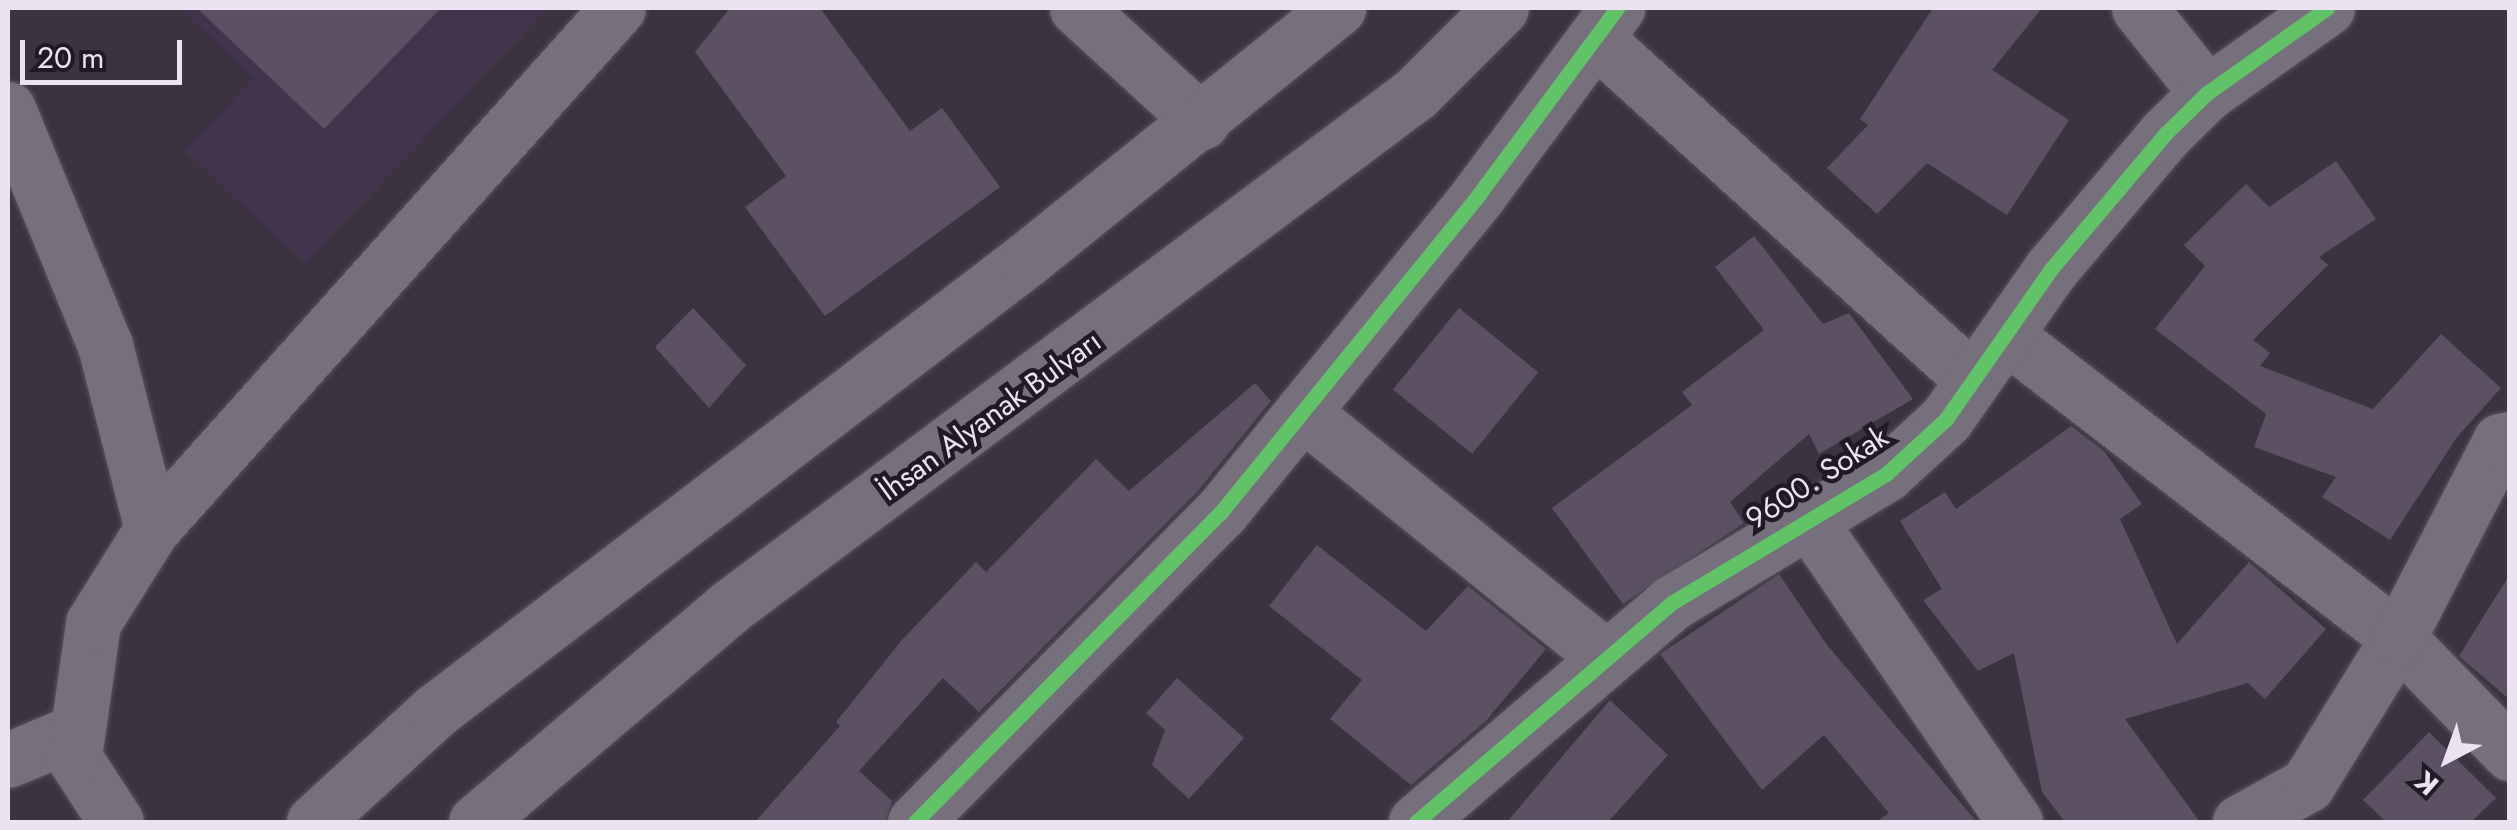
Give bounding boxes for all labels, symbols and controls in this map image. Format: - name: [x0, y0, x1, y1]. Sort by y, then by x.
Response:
- scale bar: [25, 20, 188, 82]
- text: 20 m: [37, 36, 104, 79]
- street label: İhsan Alyanak Bulvarı: [872, 323, 1108, 509]
- street label: 9600. Sokak: [1739, 419, 1895, 537]
- north arrow: [2397, 710, 2497, 810]
- text: K: [2406, 761, 2448, 805]

